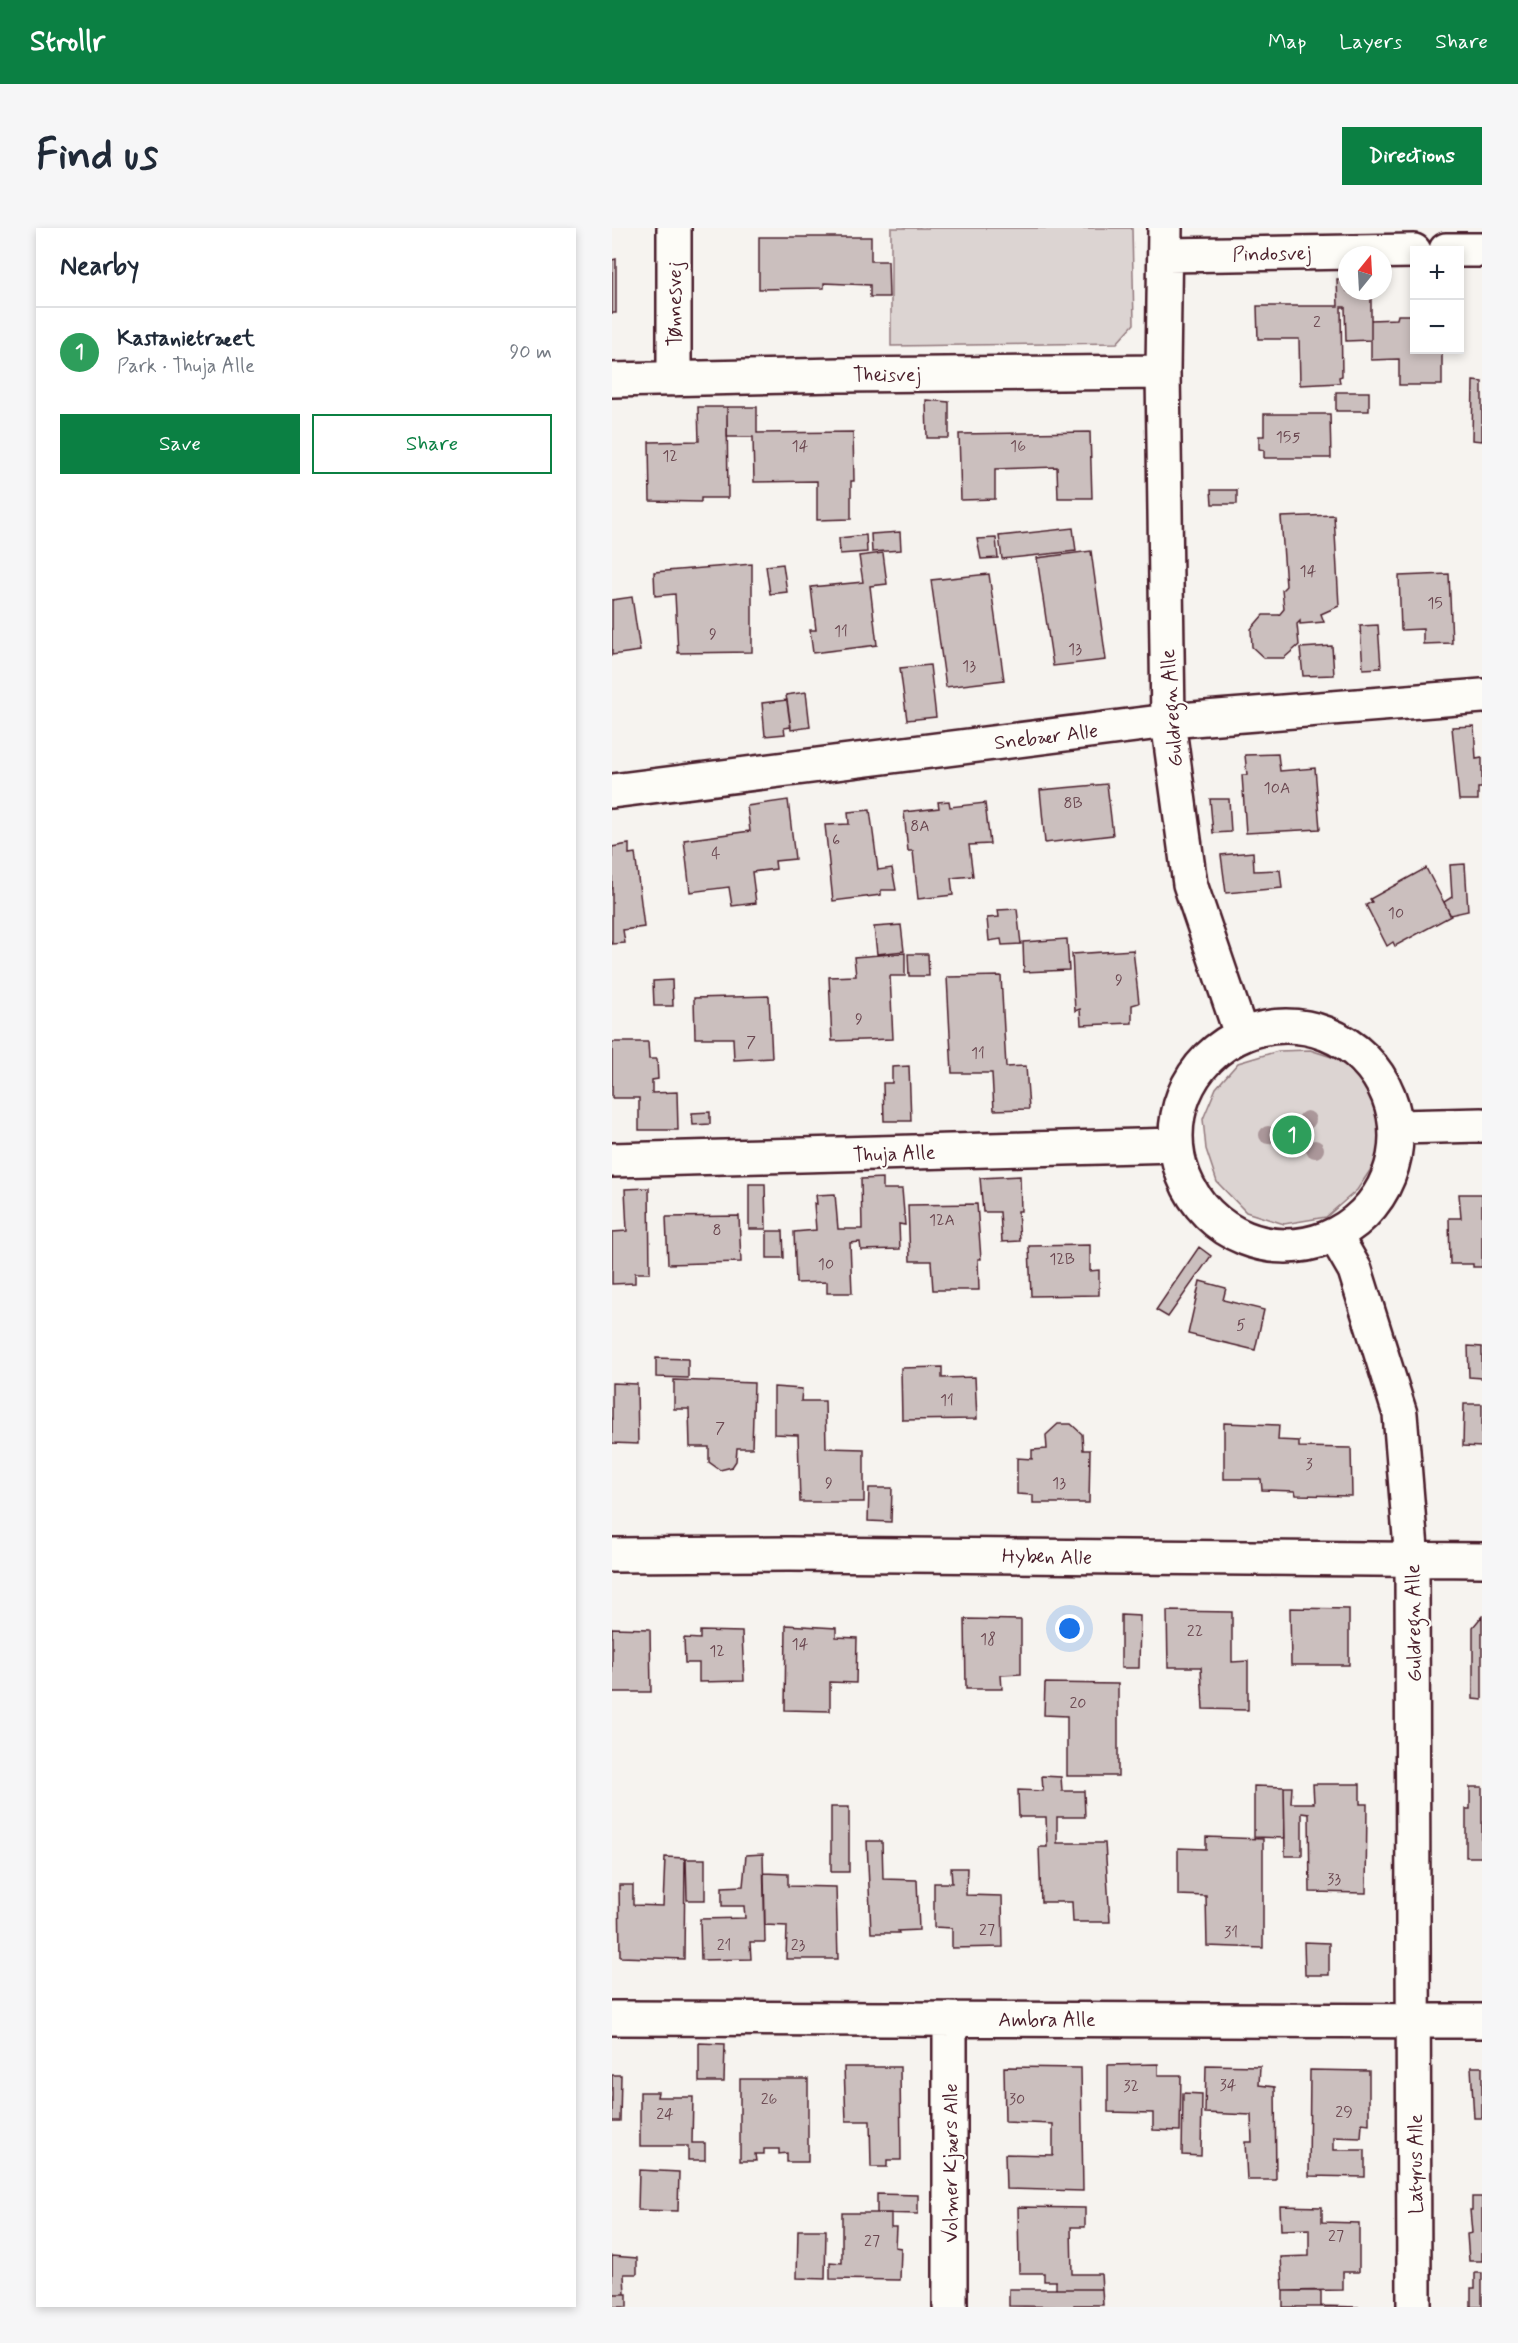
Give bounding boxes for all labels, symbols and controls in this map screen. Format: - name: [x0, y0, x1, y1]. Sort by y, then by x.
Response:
- text: Strollr: [30, 24, 105, 61]
- text: Map: [1268, 28, 1306, 56]
- text: Layers: [1339, 28, 1402, 56]
- text: Share: [1435, 28, 1488, 56]
- button: Directions: [1342, 127, 1482, 185]
- text: Find us: [36, 129, 158, 184]
- street label: Pindosvej: [1232, 240, 1312, 269]
- north arrow: [1338, 246, 1392, 300]
- map controls: [1410, 246, 1464, 354]
- button: +: [1410, 246, 1464, 300]
- text: Nearby: [60, 250, 139, 284]
- street label: Tønnesvej: [662, 261, 689, 347]
- button: −: [1410, 300, 1464, 354]
- house number: 2: [1313, 312, 1321, 333]
- text: Kastanietræet: [117, 325, 255, 353]
- text: 1: [75, 339, 84, 366]
- text: 90 m: [509, 339, 552, 366]
- text: Park · Thuja Alle: [117, 353, 255, 380]
- street label: Theisvej: [853, 362, 921, 389]
- button: Save: [60, 414, 300, 474]
- button: Share: [312, 414, 552, 474]
- house number: 155: [1276, 427, 1300, 448]
- house number: 14: [792, 436, 809, 457]
- house number: 16: [1010, 436, 1026, 457]
- house number: 12: [662, 446, 678, 467]
- house number: 14: [1300, 561, 1317, 582]
- house number: 15: [1427, 593, 1443, 614]
- house number: 11: [834, 621, 848, 642]
- house number: 9: [709, 624, 717, 645]
- house number: 13: [1068, 639, 1082, 660]
- street label: Guldregn Alle: [1155, 648, 1192, 768]
- house number: 13: [962, 656, 976, 677]
- street label: Snebær Alle: [993, 718, 1100, 757]
- house number: 10A: [1264, 778, 1290, 799]
- house number: 8B: [1063, 793, 1083, 814]
- house number: 8A: [910, 816, 930, 837]
- house number: 6: [832, 830, 840, 851]
- house number: 4: [711, 843, 721, 864]
- house number: 10: [1388, 903, 1404, 924]
- house number: 9: [1115, 970, 1123, 991]
- house number: 9: [855, 1009, 863, 1030]
- house number: 7: [746, 1032, 756, 1053]
- house number: 11: [971, 1043, 985, 1064]
- pin: 1: [1272, 1112, 1312, 1158]
- street label: Thuja Alle: [852, 1140, 936, 1169]
- house number: 12A: [929, 1210, 955, 1231]
- house number: 8: [712, 1220, 722, 1241]
- house number: 12B: [1049, 1249, 1075, 1270]
- house number: 10: [818, 1254, 834, 1275]
- house number: 5: [1236, 1315, 1246, 1336]
- house number: 11: [940, 1390, 954, 1411]
- house number: 7: [715, 1418, 725, 1439]
- house number: 3: [1305, 1454, 1313, 1475]
- house number: 9: [825, 1473, 833, 1494]
- house number: 13: [1052, 1473, 1066, 1494]
- street label: Hyben Alle: [1002, 1543, 1092, 1572]
- street label: Guldregn Alle: [1400, 1564, 1431, 1682]
- your location: [1055, 1614, 1084, 1643]
- house number: 22: [1187, 1621, 1203, 1642]
- house number: 18: [980, 1629, 996, 1650]
- house number: 14: [792, 1634, 809, 1655]
- house number: 12: [709, 1641, 725, 1662]
- house number: 20: [1070, 1693, 1087, 1714]
- house number: 33: [1327, 1869, 1341, 1890]
- house number: 27: [979, 1920, 995, 1941]
- house number: 31: [1224, 1922, 1238, 1943]
- house number: 21: [717, 1935, 731, 1956]
- house number: 23: [791, 1935, 806, 1956]
- street label: Ambra Alle: [998, 2007, 1096, 2034]
- house number: 34: [1220, 2075, 1237, 2096]
- house number: 32: [1123, 2076, 1139, 2097]
- street label: Volmer Kjærs Alle: [938, 2083, 965, 2243]
- house number: 26: [761, 2089, 777, 2110]
- house number: 30: [1009, 2089, 1025, 2110]
- house number: 29: [1335, 2102, 1353, 2123]
- house number: 24: [656, 2104, 674, 2125]
- street label: Latyrus Alle: [1403, 2114, 1430, 2214]
- house number: 27: [1328, 2226, 1344, 2247]
- house number: 27: [864, 2231, 880, 2252]

